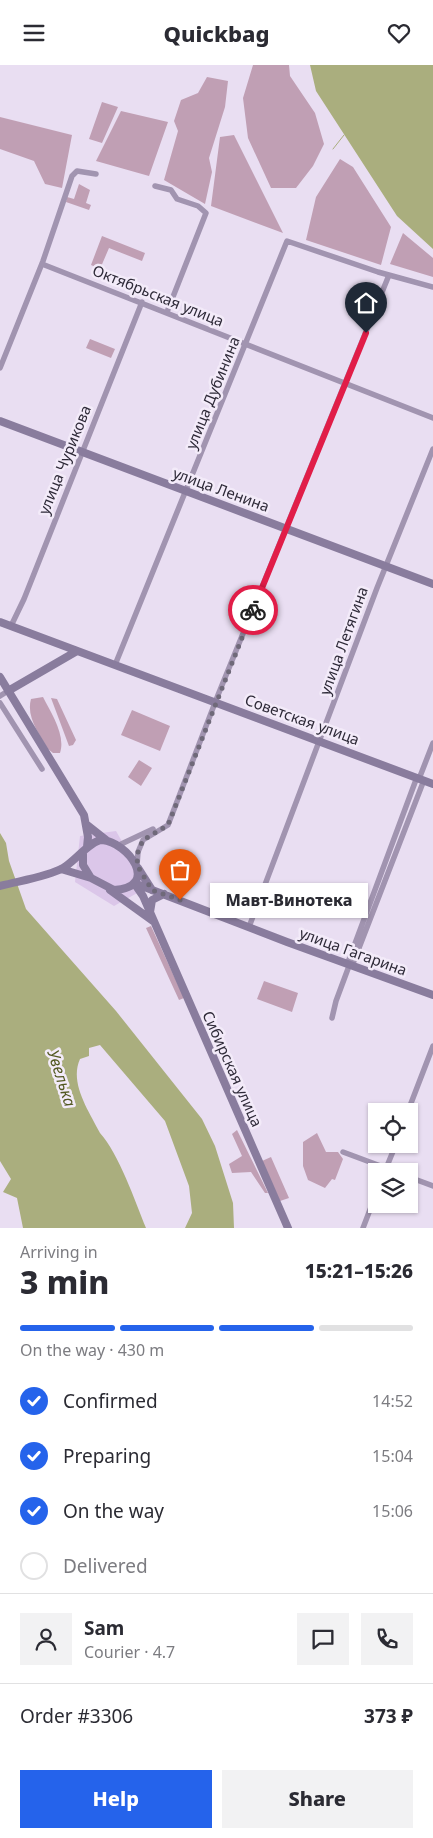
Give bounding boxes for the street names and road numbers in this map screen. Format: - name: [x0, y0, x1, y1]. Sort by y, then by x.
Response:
- street label: Октябрьская улица: [90, 260, 227, 331]
- street label: улица Дубинина: [180, 333, 244, 452]
- street label: улица Чурикова: [33, 402, 95, 517]
- street label: улица Ленина: [170, 462, 272, 516]
- street label: улица Летягина: [314, 584, 372, 698]
- street label: Советская улица: [242, 689, 362, 749]
- street label: улица Гагарина: [297, 922, 410, 980]
- street label: Сибирская улица: [198, 1008, 267, 1130]

